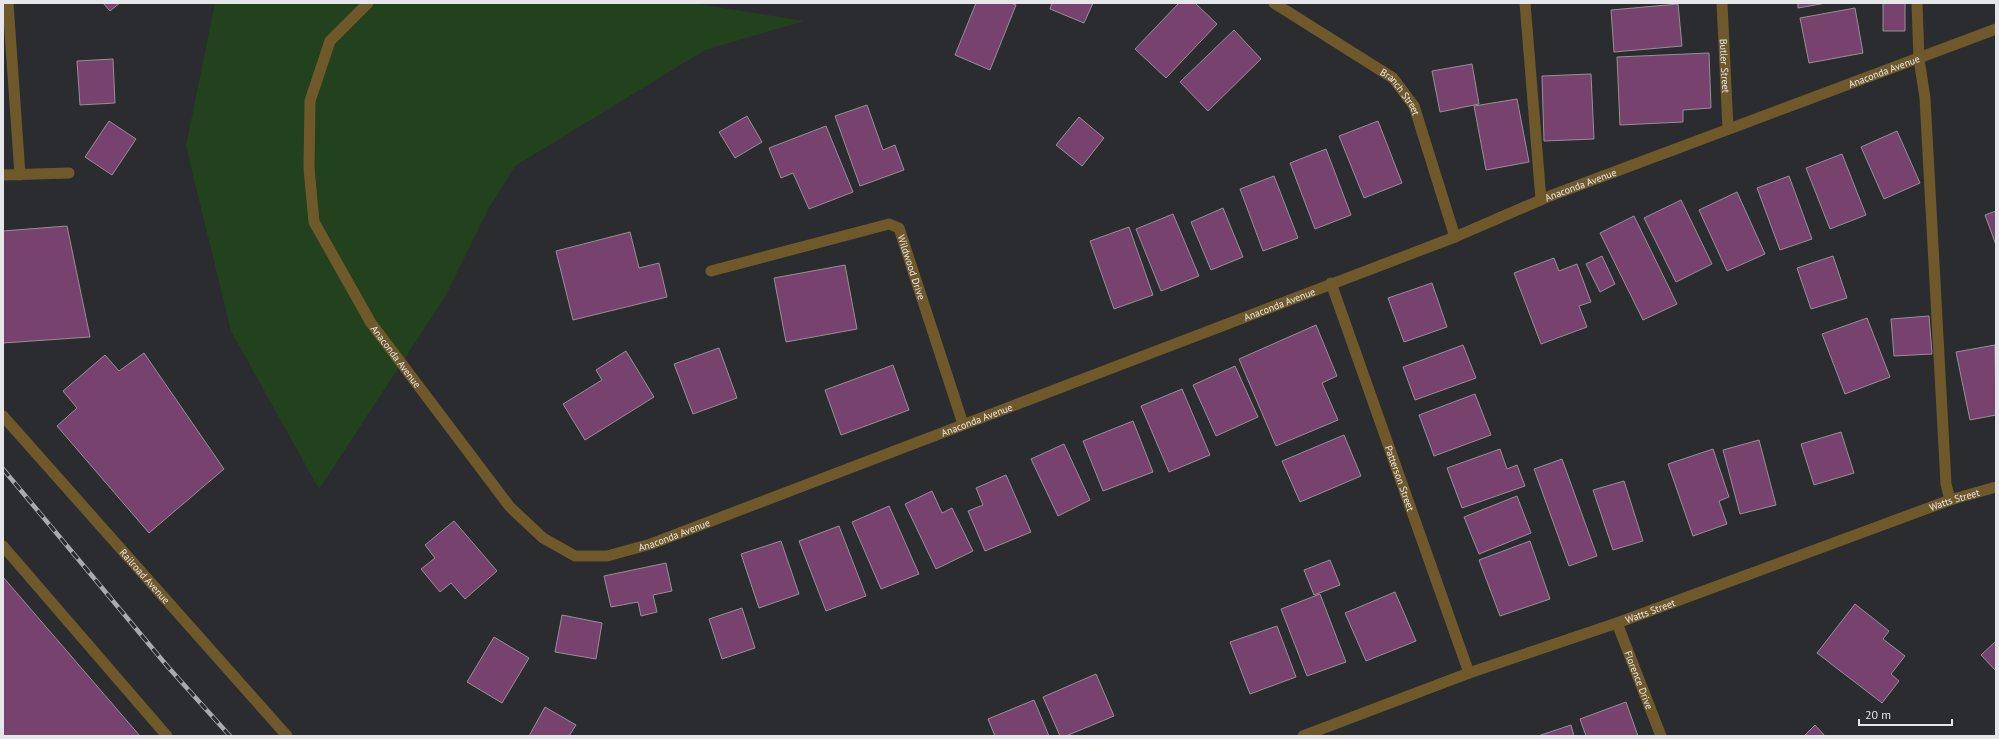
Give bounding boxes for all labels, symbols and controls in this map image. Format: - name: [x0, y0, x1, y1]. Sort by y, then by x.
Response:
- street label: Butler Street: [1717, 39, 1733, 94]
- street label: Anaconda Avenue: [1846, 52, 1921, 90]
- street label: Branch Street: [1378, 65, 1423, 117]
- street label: Anaconda Avenue: [1543, 165, 1618, 204]
- street label: Wildwood Drive: [895, 233, 928, 301]
- street label: Anaconda Avenue: [1242, 285, 1317, 324]
- street label: Anaconda Avenue: [368, 322, 424, 390]
- street label: Anaconda Avenue: [939, 400, 1014, 439]
- street label: Patterson Street: [1382, 444, 1418, 513]
- street label: Watts Street: [1927, 485, 1981, 514]
- street label: Anaconda Avenue: [637, 516, 712, 554]
- street label: Railroad Avenue: [117, 546, 173, 606]
- street label: Watts Street: [1623, 595, 1677, 626]
- street label: Florence Drive: [1622, 649, 1656, 711]
- scale bar: [1859, 701, 1952, 727]
- text: 20 m: [1865, 707, 1891, 722]

